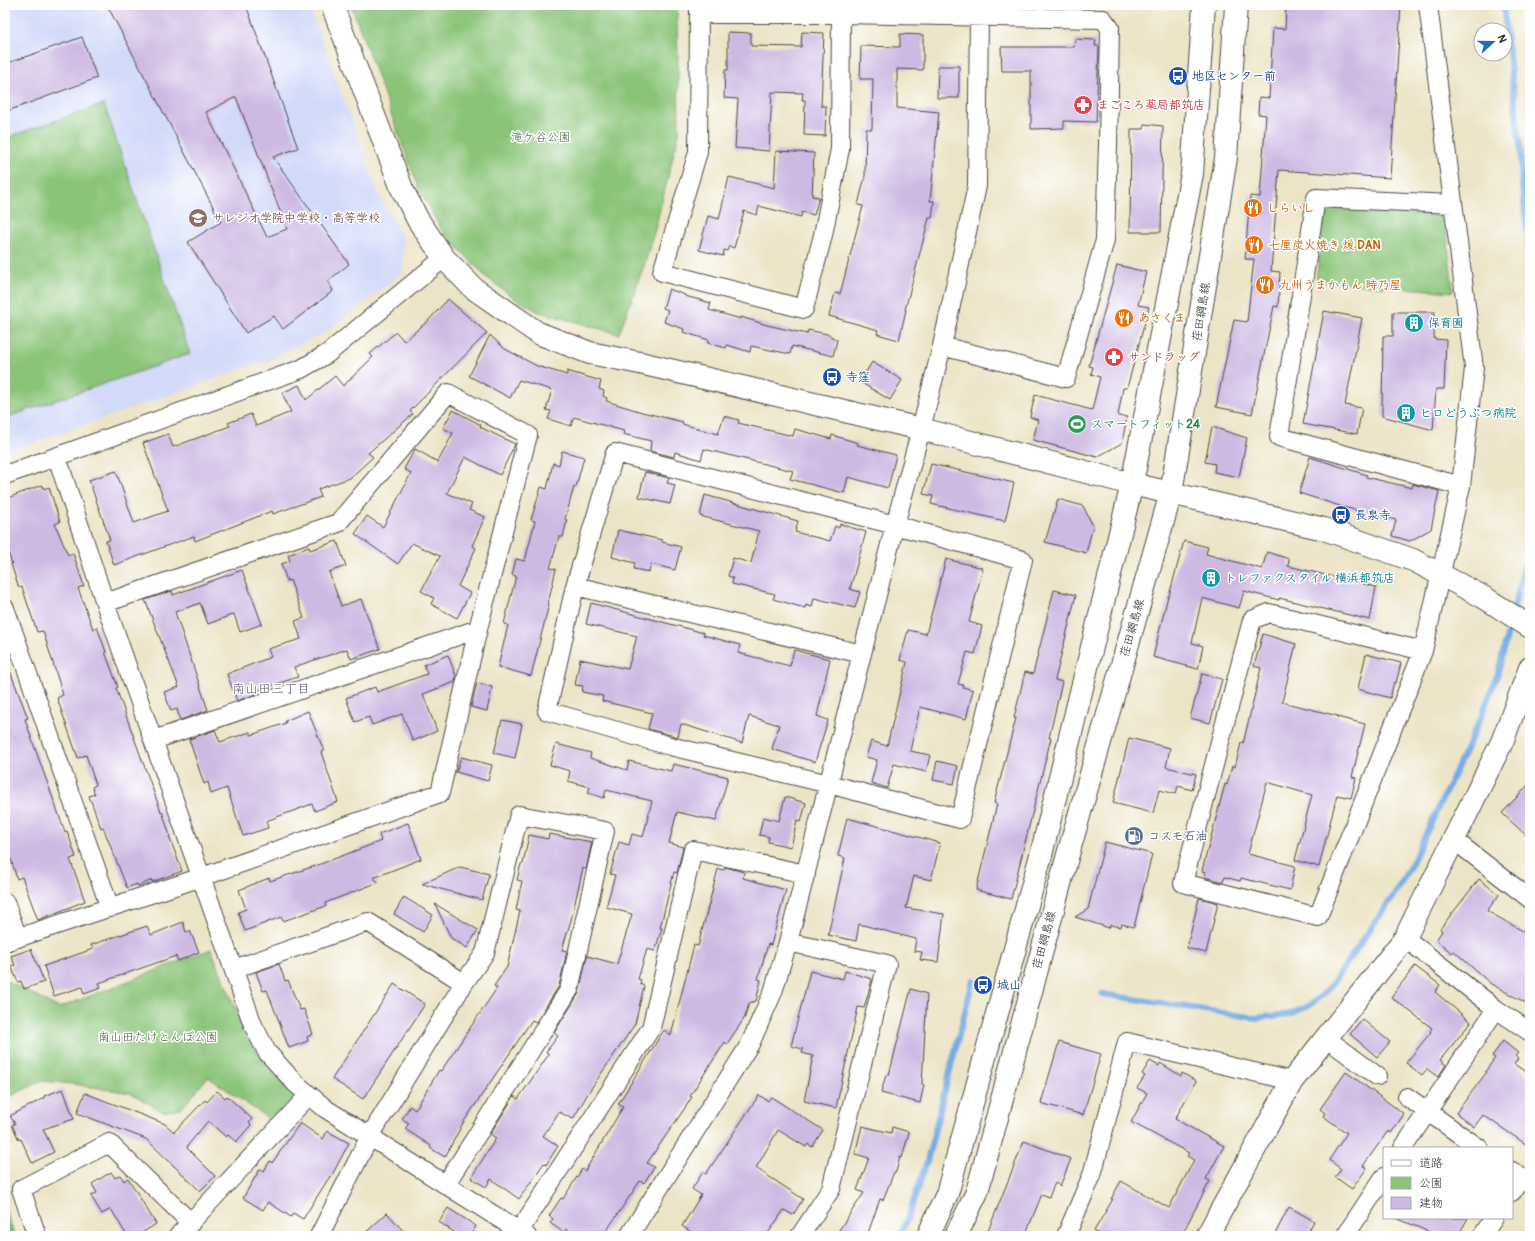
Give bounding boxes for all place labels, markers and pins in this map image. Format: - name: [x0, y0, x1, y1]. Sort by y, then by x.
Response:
- bus stop icon: 地区センター前: [1167, 65, 1189, 87]
- place label: 地区センター前: [1192, 69, 1276, 84]
- pharmacy icon: まごころ薬局都筑店: [1072, 94, 1094, 116]
- place label: まごころ薬局都筑店: [1097, 98, 1205, 113]
- restaurant icon: しらいし: [1242, 197, 1264, 219]
- place label: しらいし: [1267, 201, 1315, 216]
- school or university icon: サレジオ学院中学校・高等学校: [187, 207, 209, 229]
- place label: サレジオ学院中学校・高等学校: [212, 211, 380, 226]
- restaurant icon: 七厘炭火焼き 煖 DAN: [1243, 234, 1265, 256]
- place label: 七厘炭火焼き 煖 DAN: [1268, 238, 1381, 253]
- restaurant icon: 九州うまかもん 時乃屋: [1254, 274, 1276, 296]
- place label: 九州うまかもん 時乃屋: [1279, 278, 1402, 293]
- restaurant icon: あさくま: [1113, 307, 1135, 329]
- place label: あさくま: [1138, 311, 1186, 326]
- building icon: 保育園: [1403, 312, 1425, 334]
- place label: 保育園: [1428, 316, 1464, 331]
- pharmacy icon: サンドラッグ: [1103, 346, 1125, 368]
- place label: サンドラッグ: [1128, 350, 1200, 365]
- bus stop icon: 寺窪: [821, 366, 843, 388]
- place label: 寺窪: [846, 370, 870, 385]
- building icon: ヒロどうぶつ病院: [1395, 402, 1417, 424]
- place label: ヒロどうぶつ病院: [1420, 406, 1516, 421]
- sports icon: スマートフィット24: [1066, 413, 1088, 435]
- place label: スマートフィット24: [1091, 417, 1200, 432]
- bus stop icon: 長泉寺: [1330, 504, 1352, 526]
- place label: 長泉寺: [1355, 508, 1391, 523]
- building icon: トレファクスタイル 横浜都筑店: [1200, 567, 1222, 589]
- place label: トレファクスタイル 横浜都筑店: [1225, 571, 1395, 586]
- fuel station icon: コスモ石油: [1123, 825, 1145, 847]
- place label: コスモ石油: [1148, 829, 1208, 844]
- bus stop icon: 城山: [972, 974, 994, 996]
- place label: 城山: [997, 978, 1021, 993]

